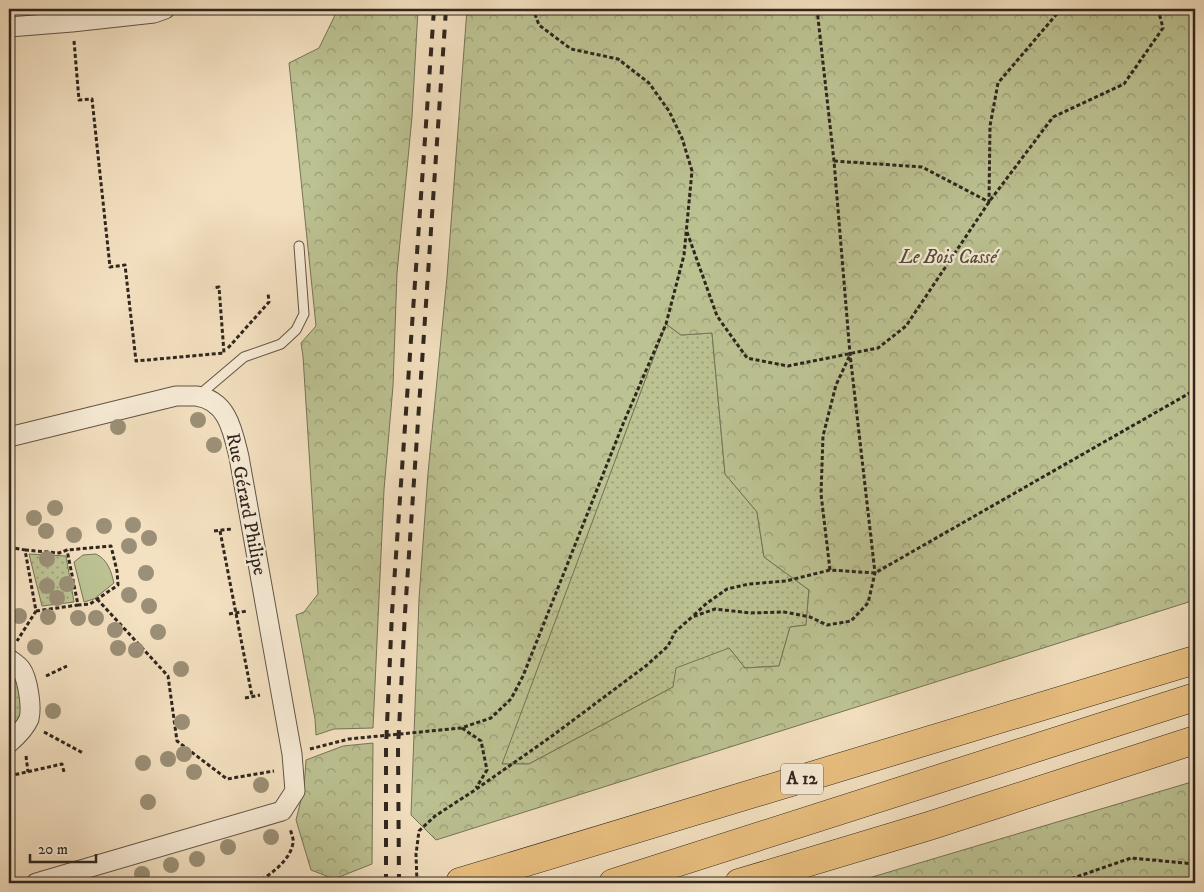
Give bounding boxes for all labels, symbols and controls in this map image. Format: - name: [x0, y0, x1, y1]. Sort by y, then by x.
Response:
- park label: Le Bois Cassé: [898, 246, 1000, 269]
- street label: Rue Gérard Philipe: [221, 431, 271, 577]
- road number: A 12: [781, 764, 823, 794]
- scale bar: [30, 832, 96, 864]
- text: 20 m: [38, 840, 68, 859]

